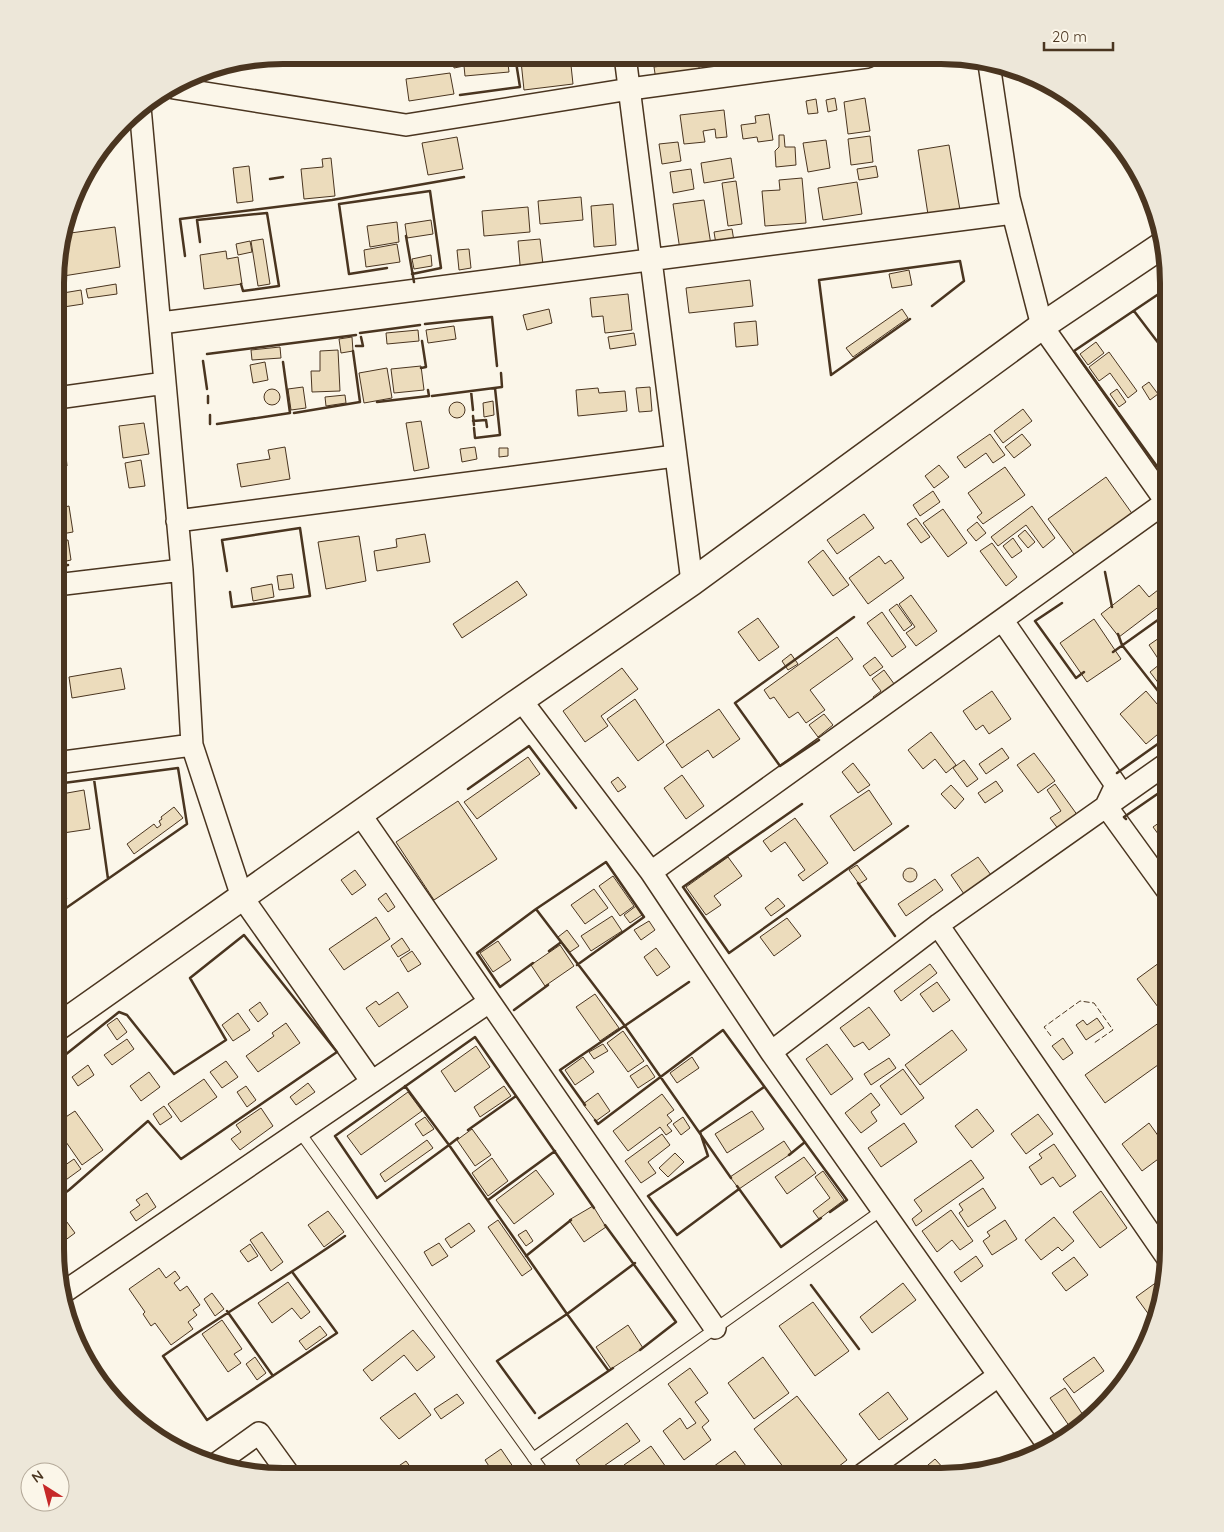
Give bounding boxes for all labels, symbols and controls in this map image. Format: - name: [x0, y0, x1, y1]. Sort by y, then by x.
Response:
- scale bar: [1044, 20, 1113, 52]
- text: 20 m: [1052, 27, 1087, 46]
- north arrow: [20, 1462, 70, 1512]
- text: N: [28, 1466, 47, 1487]

